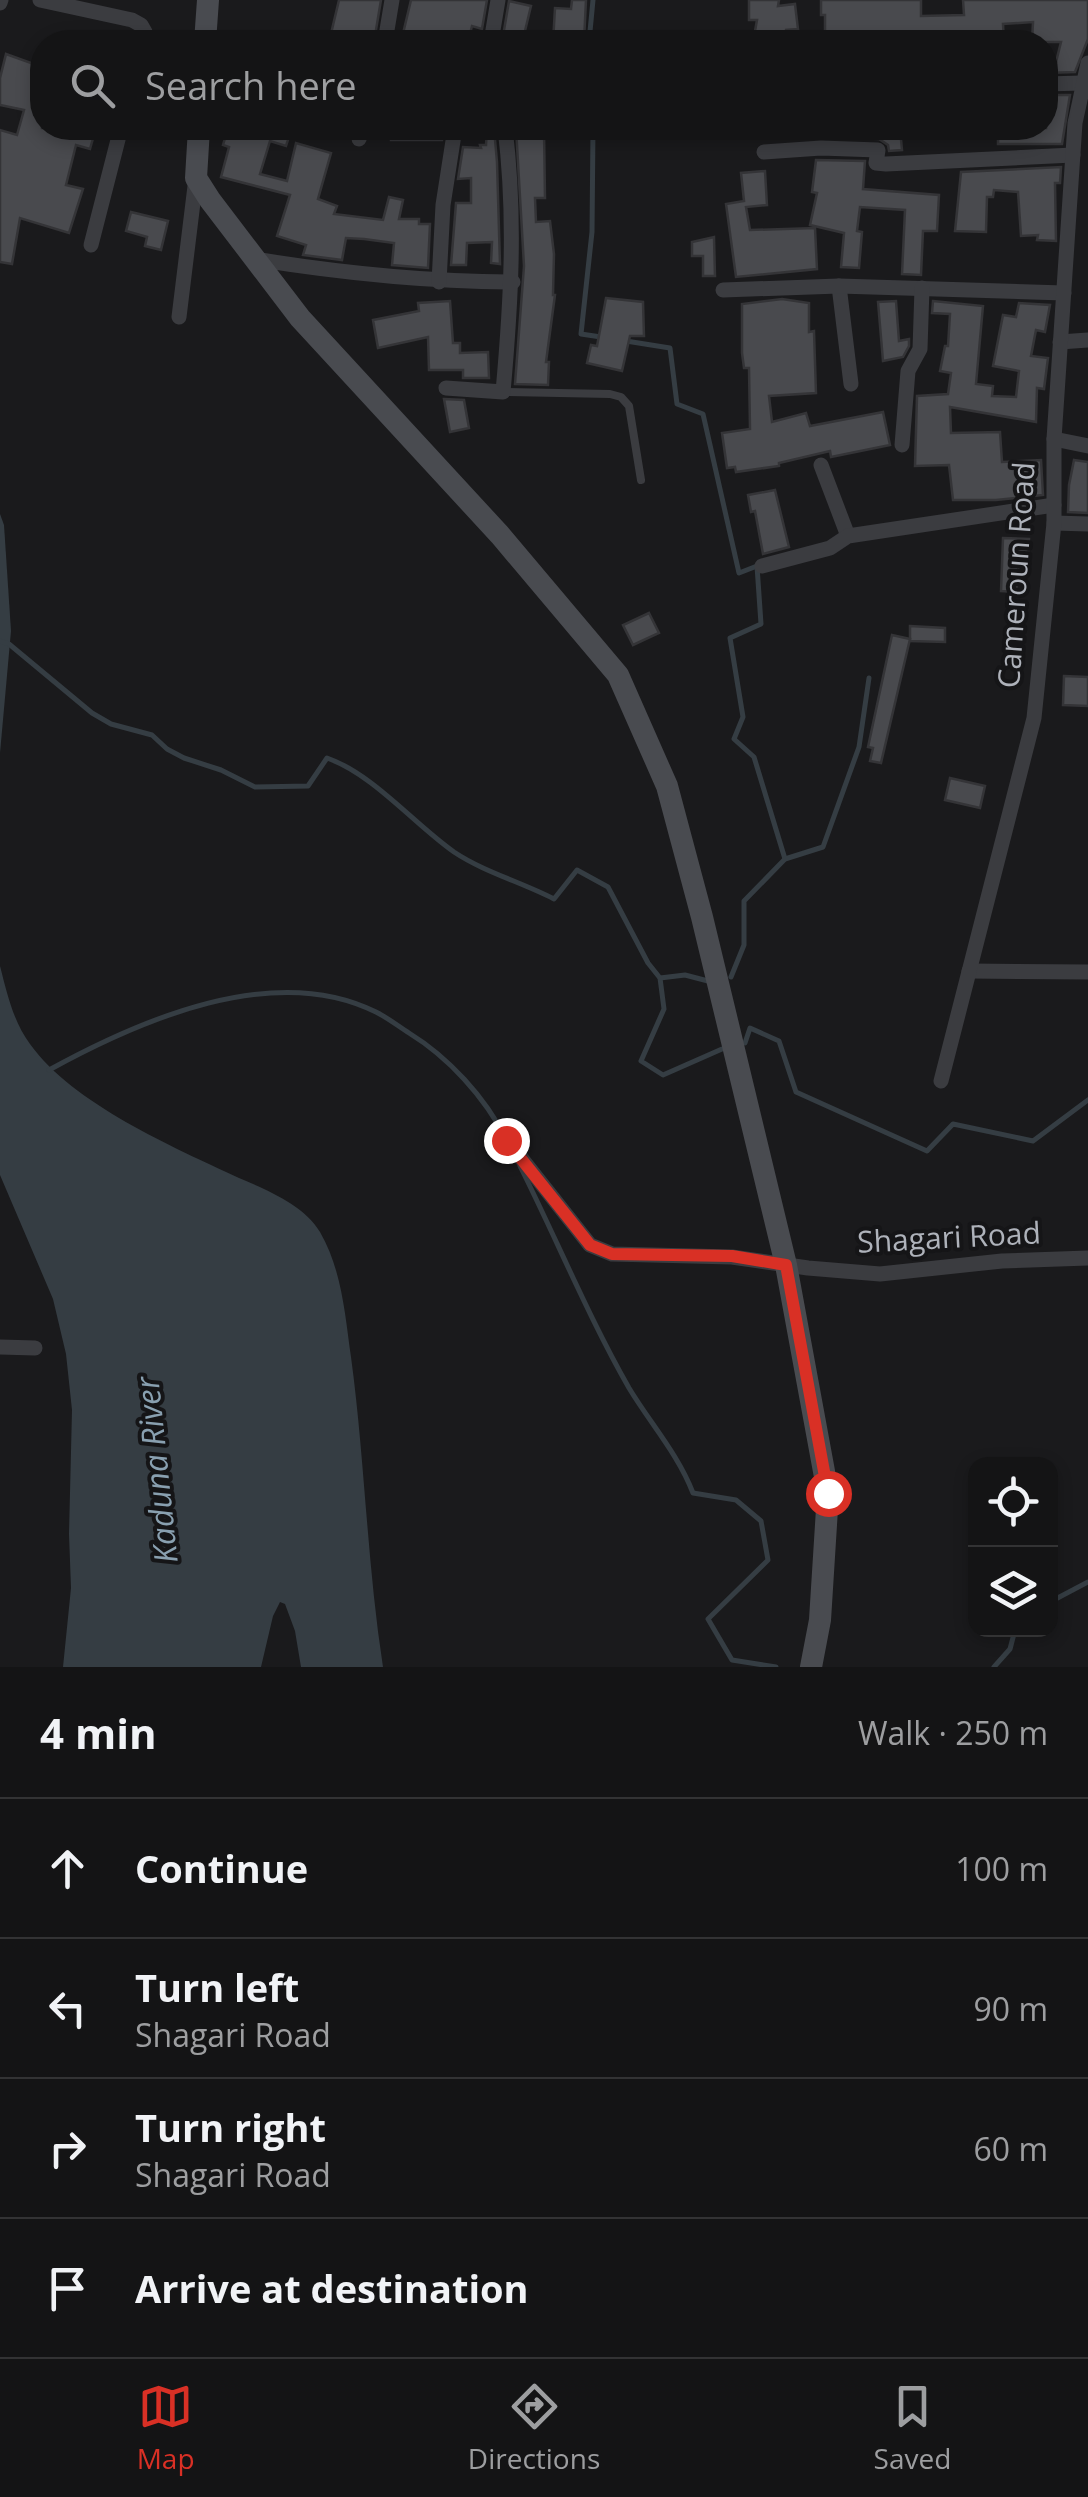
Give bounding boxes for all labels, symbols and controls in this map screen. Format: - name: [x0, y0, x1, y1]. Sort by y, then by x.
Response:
- search box: [30, 30, 1058, 140]
- icon: search: [65, 58, 120, 113]
- text: Search here: [145, 59, 357, 111]
- street label: Cameroun Road: [987, 460, 1044, 689]
- route end: [484, 1118, 530, 1164]
- street label: Shagari Road: [856, 1211, 1042, 1262]
- water label: Kaduna River: [124, 1373, 187, 1566]
- map controls: [968, 1457, 1058, 1637]
- button: locate: [968, 1457, 1058, 1547]
- route start: [806, 1471, 852, 1517]
- button: layers: [968, 1547, 1058, 1637]
- text: 4 min: [40, 1704, 157, 1761]
- text: Walk · 250 m: [858, 1711, 1048, 1754]
- icon: ahead: [40, 1841, 95, 1896]
- text: Continue: [135, 1842, 308, 1894]
- text: 100 m: [955, 1847, 1048, 1890]
- text: Turn left: [135, 1961, 299, 2013]
- icon: left: [40, 1981, 95, 2036]
- text: 90 m: [973, 1987, 1048, 2030]
- text: Shagari Road: [135, 2013, 331, 2056]
- text: Turn right: [135, 2101, 326, 2153]
- icon: right: [40, 2121, 95, 2176]
- text: 60 m: [973, 2127, 1048, 2170]
- text: Shagari Road: [135, 2153, 331, 2196]
- icon: arrive: [40, 2261, 95, 2316]
- text: Arrive at destination: [135, 2262, 529, 2314]
- tab: Map: [137, 2379, 195, 2477]
- tab: Directions: [468, 2379, 600, 2477]
- tab: Saved: [874, 2379, 951, 2477]

